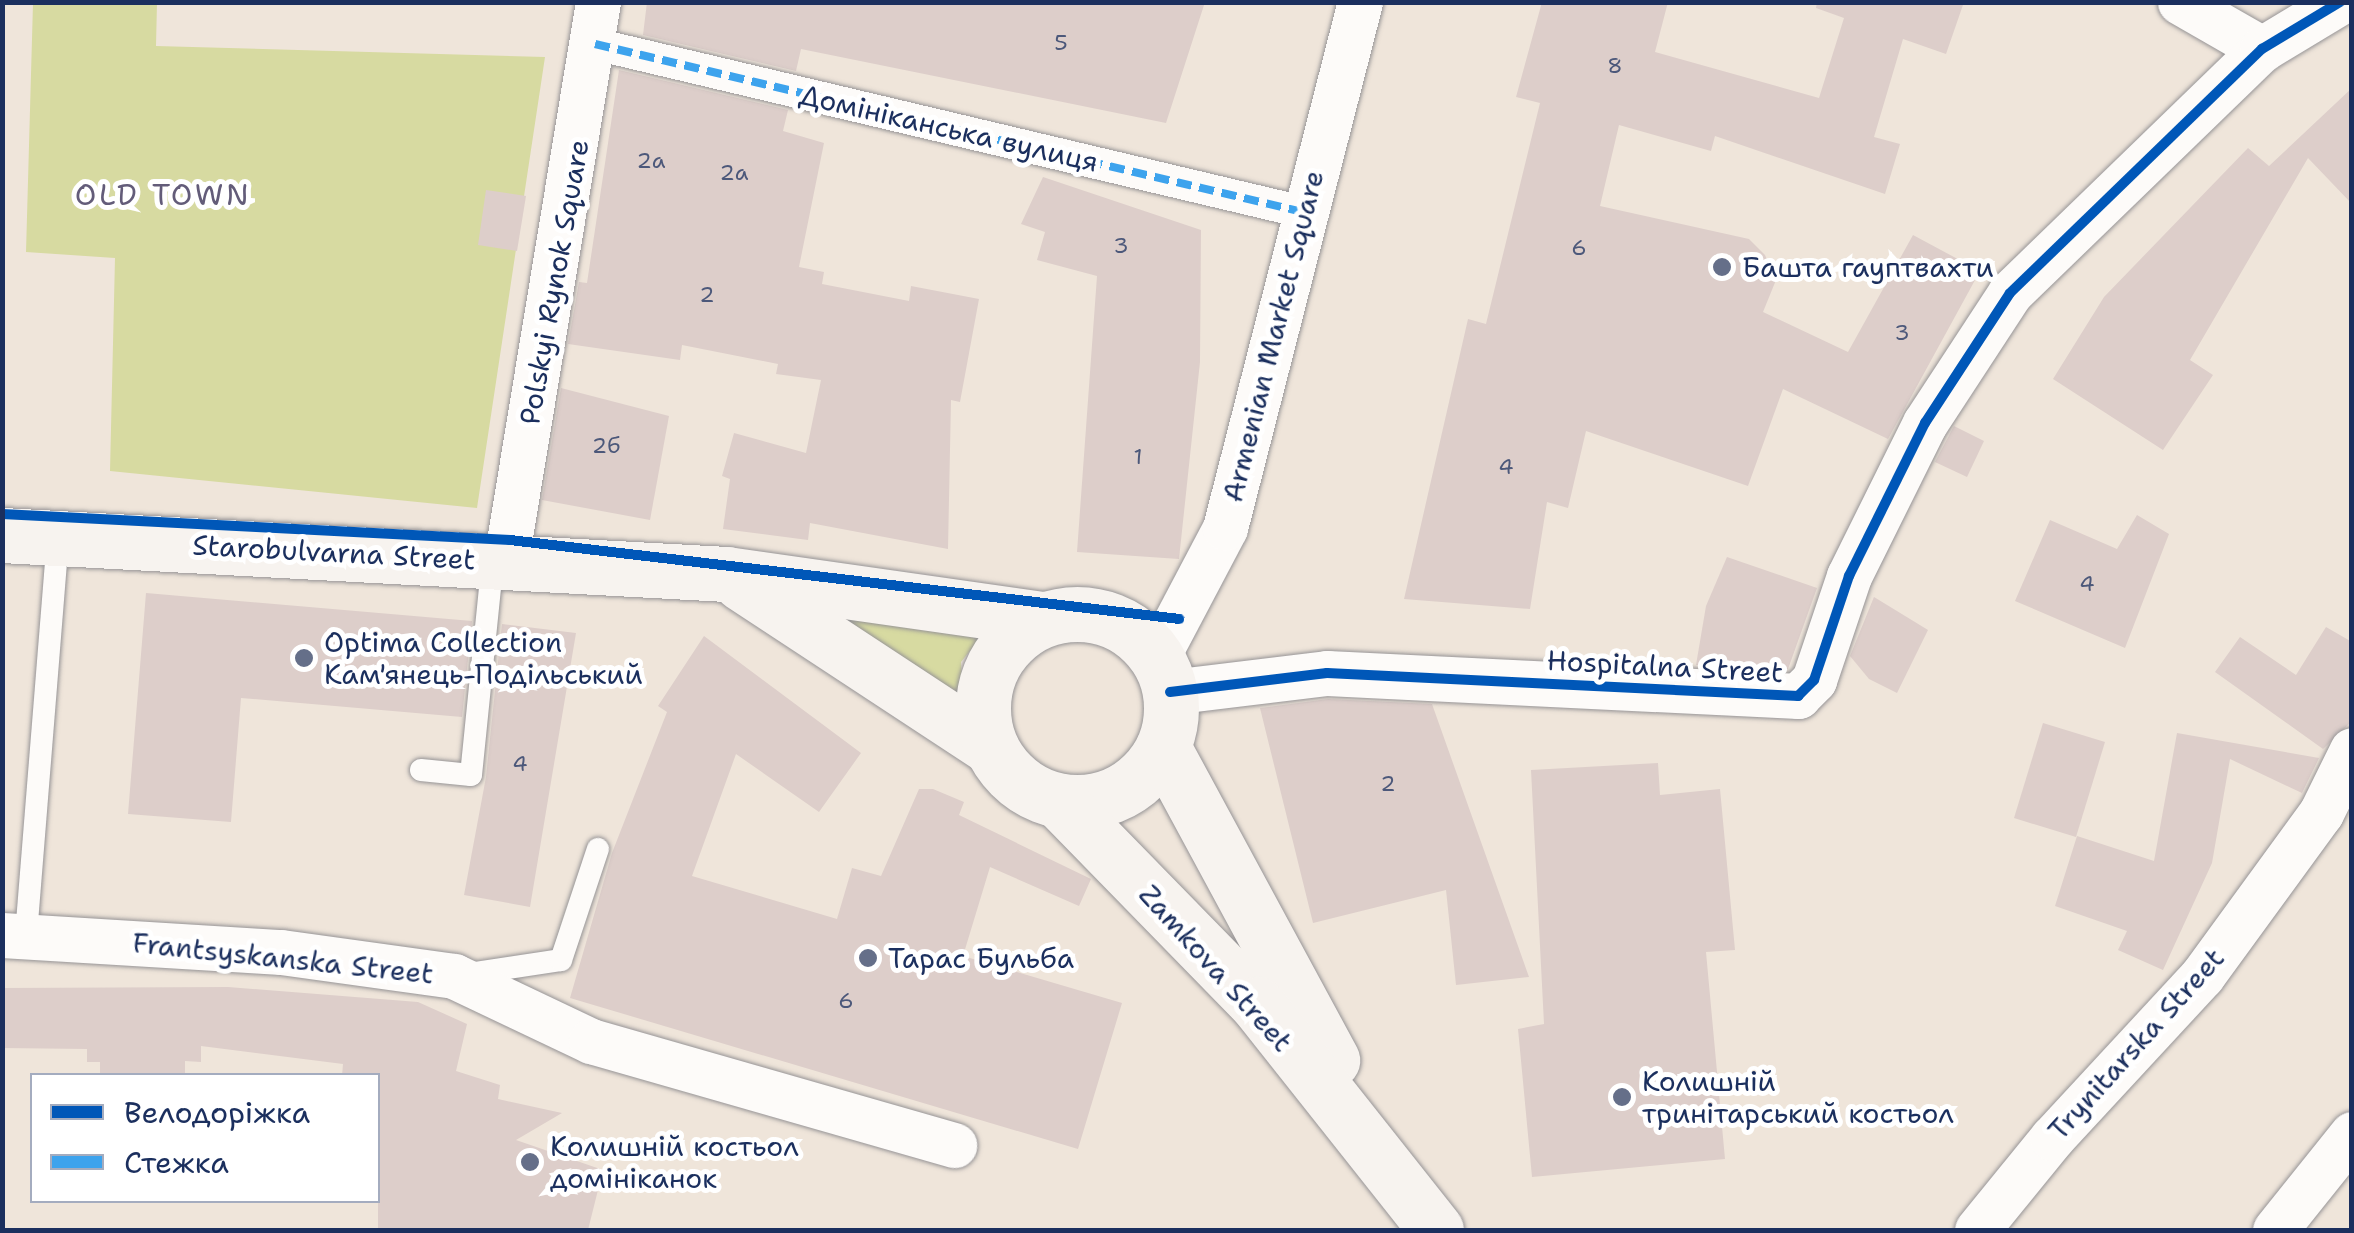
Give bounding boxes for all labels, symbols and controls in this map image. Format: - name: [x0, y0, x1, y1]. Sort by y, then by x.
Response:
- house number: 5: [1054, 30, 1068, 56]
- house number: 8: [1607, 53, 1623, 79]
- street label: Домініканська вулиця: [796, 77, 1102, 179]
- street label: Polskyi Rynok Square: [512, 137, 596, 427]
- house number: 2а: [636, 148, 666, 174]
- house number: 2а: [719, 160, 749, 186]
- street label: Armenian Market Square: [1215, 167, 1331, 505]
- district label: OLD TOWN: [75, 177, 251, 213]
- house number: 3: [1113, 233, 1129, 259]
- house number: 6: [1571, 235, 1587, 261]
- place label: Башта гауптвахти: [1742, 250, 1994, 284]
- marker: Башта гауптвахти: [1711, 256, 1733, 278]
- house number: 2: [699, 282, 715, 308]
- house number: 3: [1894, 320, 1910, 346]
- house number: 2б: [592, 433, 620, 459]
- house number: 1: [1133, 444, 1143, 470]
- house number: 4: [1498, 454, 1514, 480]
- street label: Starobulvarna Street: [192, 528, 476, 576]
- house number: 4: [2079, 571, 2095, 597]
- place label: Optima Collection Кам'янець-Подільський: [324, 625, 643, 691]
- street label: Hospitalna Street: [1546, 643, 1784, 689]
- marker: Optima Collection Кам'янець-Подільський: [293, 647, 315, 669]
- house number: 4: [512, 751, 528, 777]
- house number: 2: [1380, 771, 1396, 797]
- street label: Zamkova Street: [1132, 878, 1300, 1058]
- street label: Frantsyskanska Street: [131, 925, 435, 991]
- place label: Тарас Бульба: [888, 941, 1074, 975]
- street label: Trynitarska Street: [2041, 941, 2231, 1147]
- marker: Тарас Бульба: [857, 947, 879, 969]
- house number: 6: [838, 988, 854, 1014]
- place label: Колишній тринітарський костьол: [1642, 1064, 1954, 1130]
- legend: [30, 1073, 380, 1203]
- marker: Колишній тринітарський костьол: [1611, 1086, 1633, 1108]
- text: Велодоріжка: [124, 1092, 310, 1133]
- place label: Колишній костьол домініканок: [550, 1129, 799, 1195]
- text: Стежка: [124, 1142, 229, 1183]
- marker: Колишній костьол домініканок: [519, 1151, 541, 1173]

